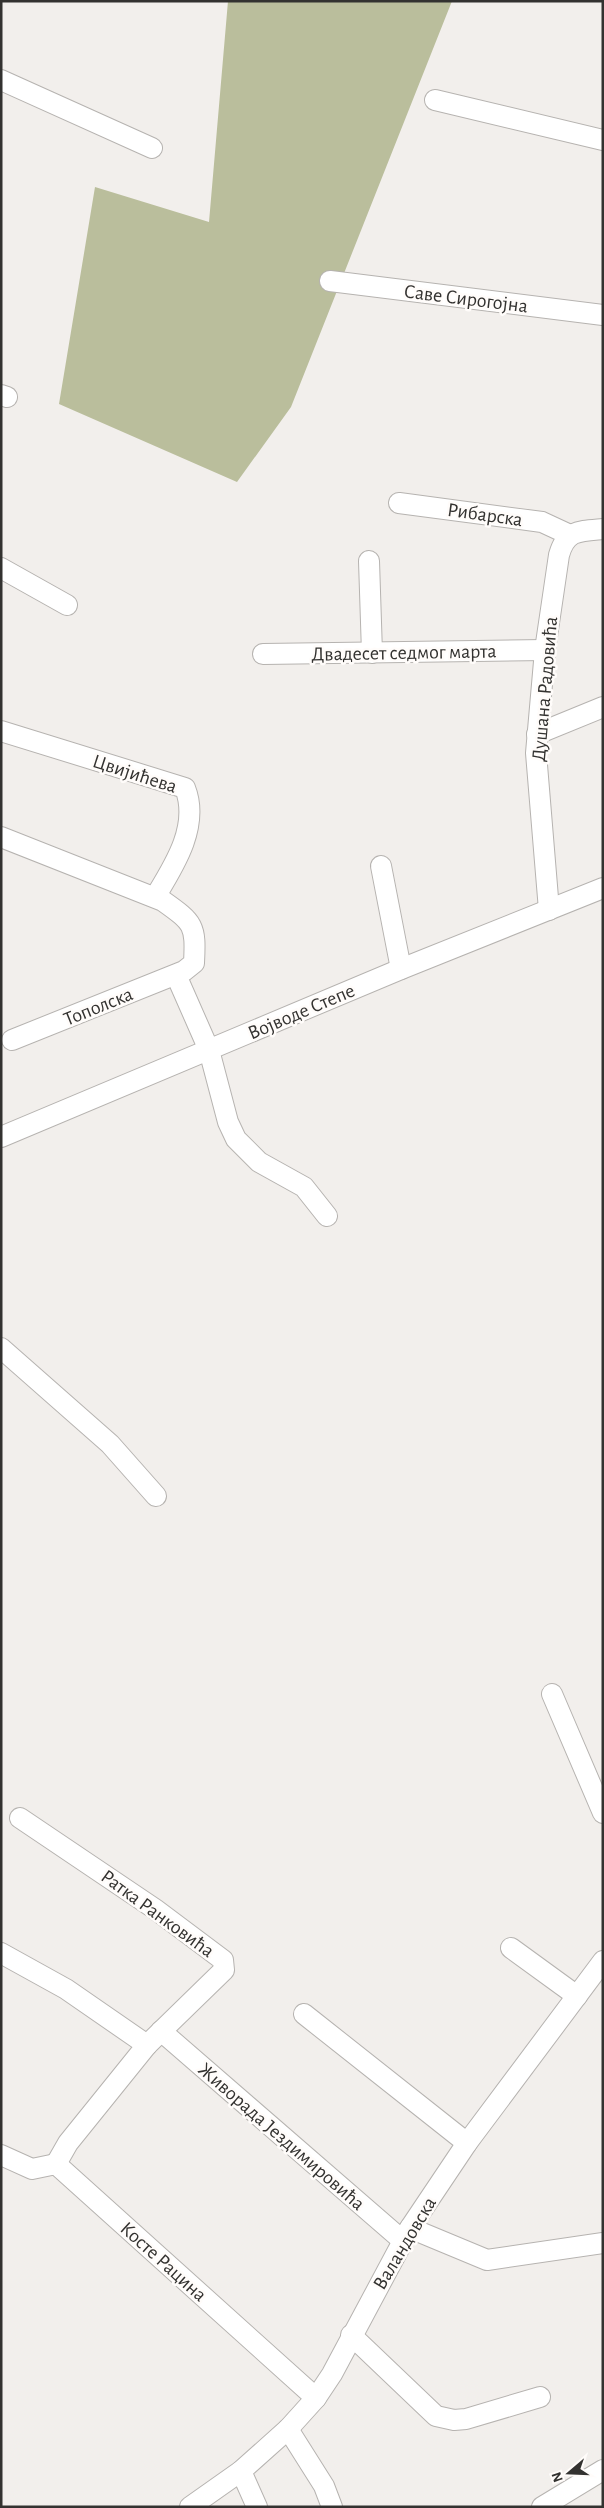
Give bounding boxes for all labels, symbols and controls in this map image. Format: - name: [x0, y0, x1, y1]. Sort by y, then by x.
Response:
- street label: Саве Сирогојна: [403, 281, 529, 317]
- street label: Рибарска: [446, 500, 524, 530]
- street label: Душана Радовића: [529, 616, 561, 762]
- street label: Двадесет седмог марта: [311, 641, 497, 665]
- street label: Цвијићева: [90, 751, 179, 797]
- street label: Војводе Степе: [245, 980, 358, 1043]
- street label: Тополска: [61, 984, 136, 1030]
- street label: Ратка Ранковића: [97, 1866, 218, 1961]
- street label: Живорада Јездимировића: [194, 2059, 368, 2214]
- street label: Валандовска: [369, 2194, 440, 2293]
- street label: Косте Рацина: [116, 2218, 210, 2305]
- north arrow: [544, 2448, 594, 2498]
- text: N: [549, 2470, 566, 2484]

